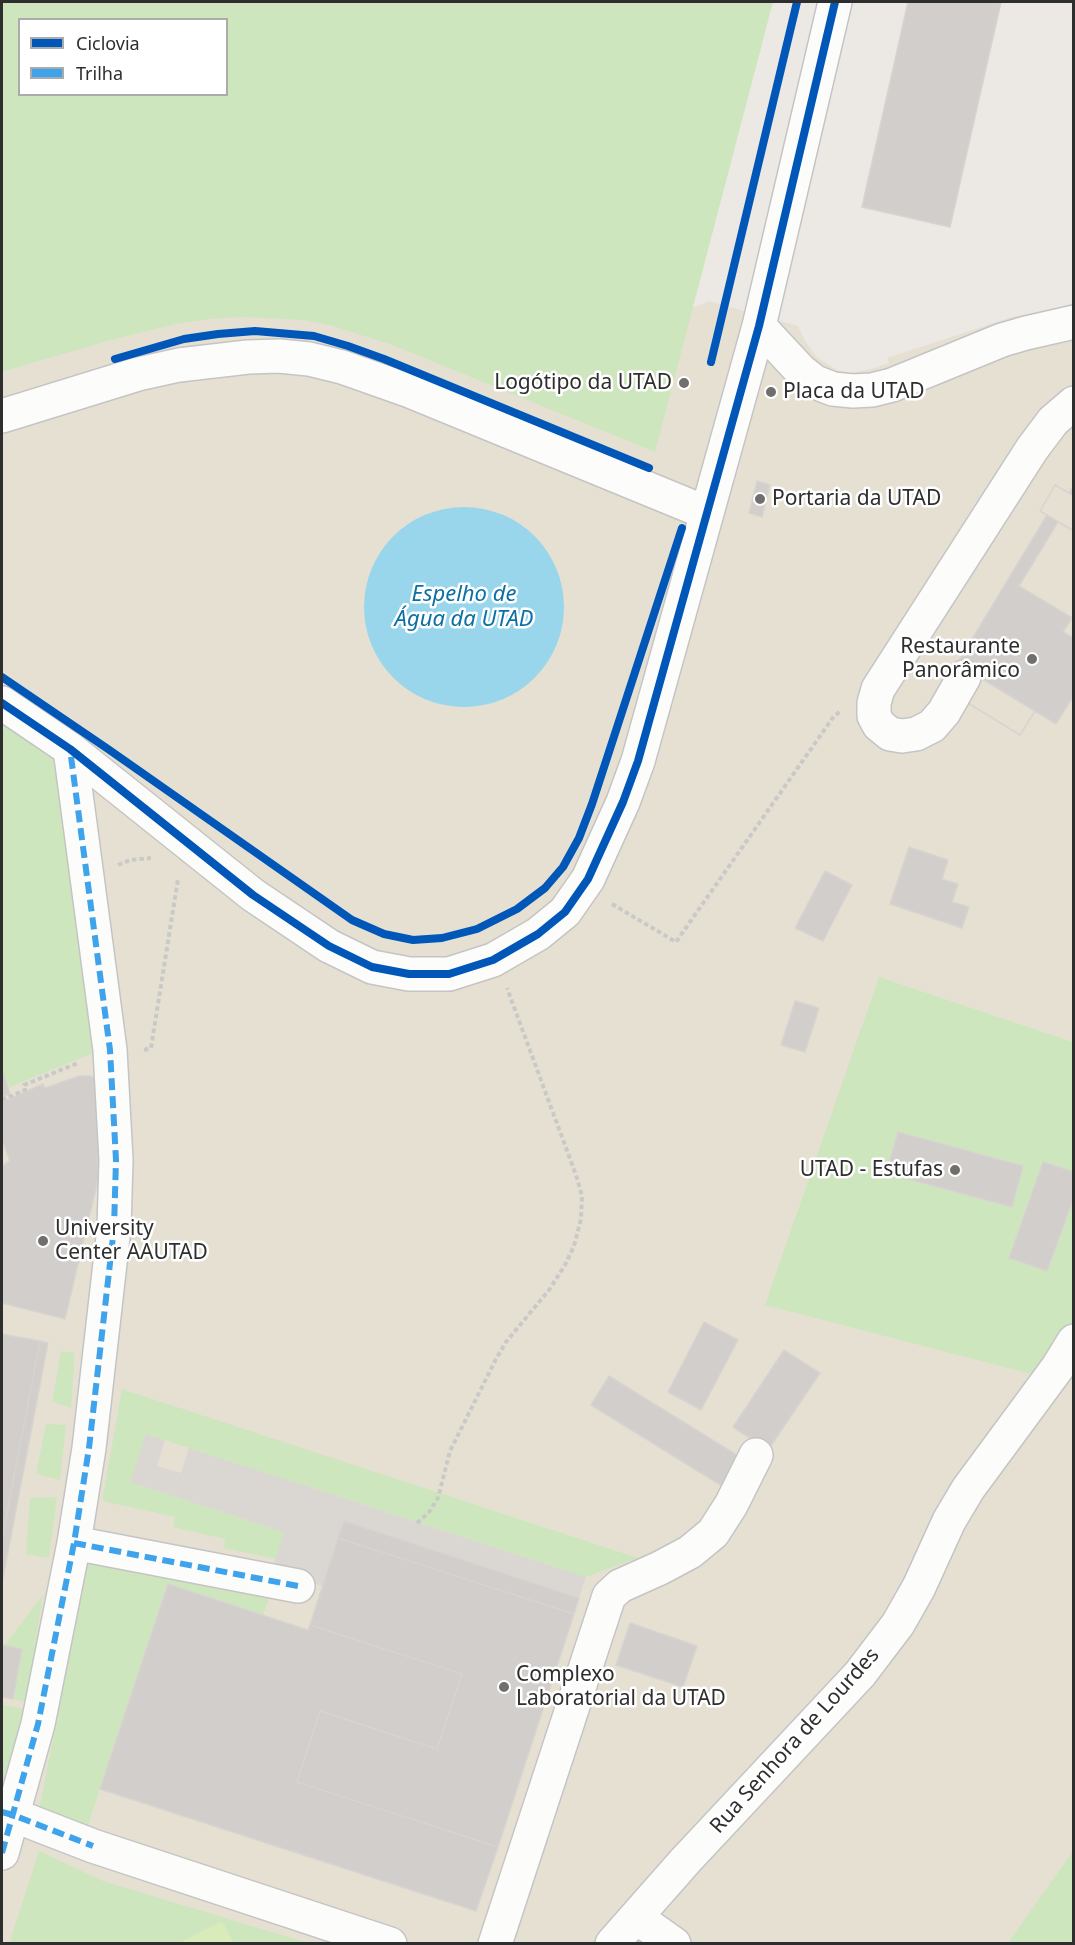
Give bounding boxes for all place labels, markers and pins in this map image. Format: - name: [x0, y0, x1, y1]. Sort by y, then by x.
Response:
- place label: Logótipo da UTAD: [494, 370, 672, 396]
- marker: Logótipo da UTAD: [677, 376, 691, 390]
- place label: Placa da UTAD: [783, 379, 925, 405]
- marker: Placa da UTAD: [764, 385, 778, 399]
- place label: Portaria da UTAD: [772, 486, 941, 512]
- marker: Portaria da UTAD: [753, 492, 767, 506]
- place label: Restaurante Panorâmico: [900, 634, 1020, 684]
- marker: Restaurante Panorâmico: [1025, 652, 1039, 666]
- place label: UTAD - Estufas: [800, 1157, 943, 1183]
- marker: UTAD - Estufas: [948, 1163, 962, 1177]
- place label: University Center AAUTAD: [55, 1216, 208, 1266]
- marker: University Center AAUTAD: [36, 1234, 50, 1248]
- place label: Complexo Laboratorial da UTAD: [516, 1662, 726, 1712]
- marker: Complexo Laboratorial da UTAD: [497, 1680, 511, 1694]

